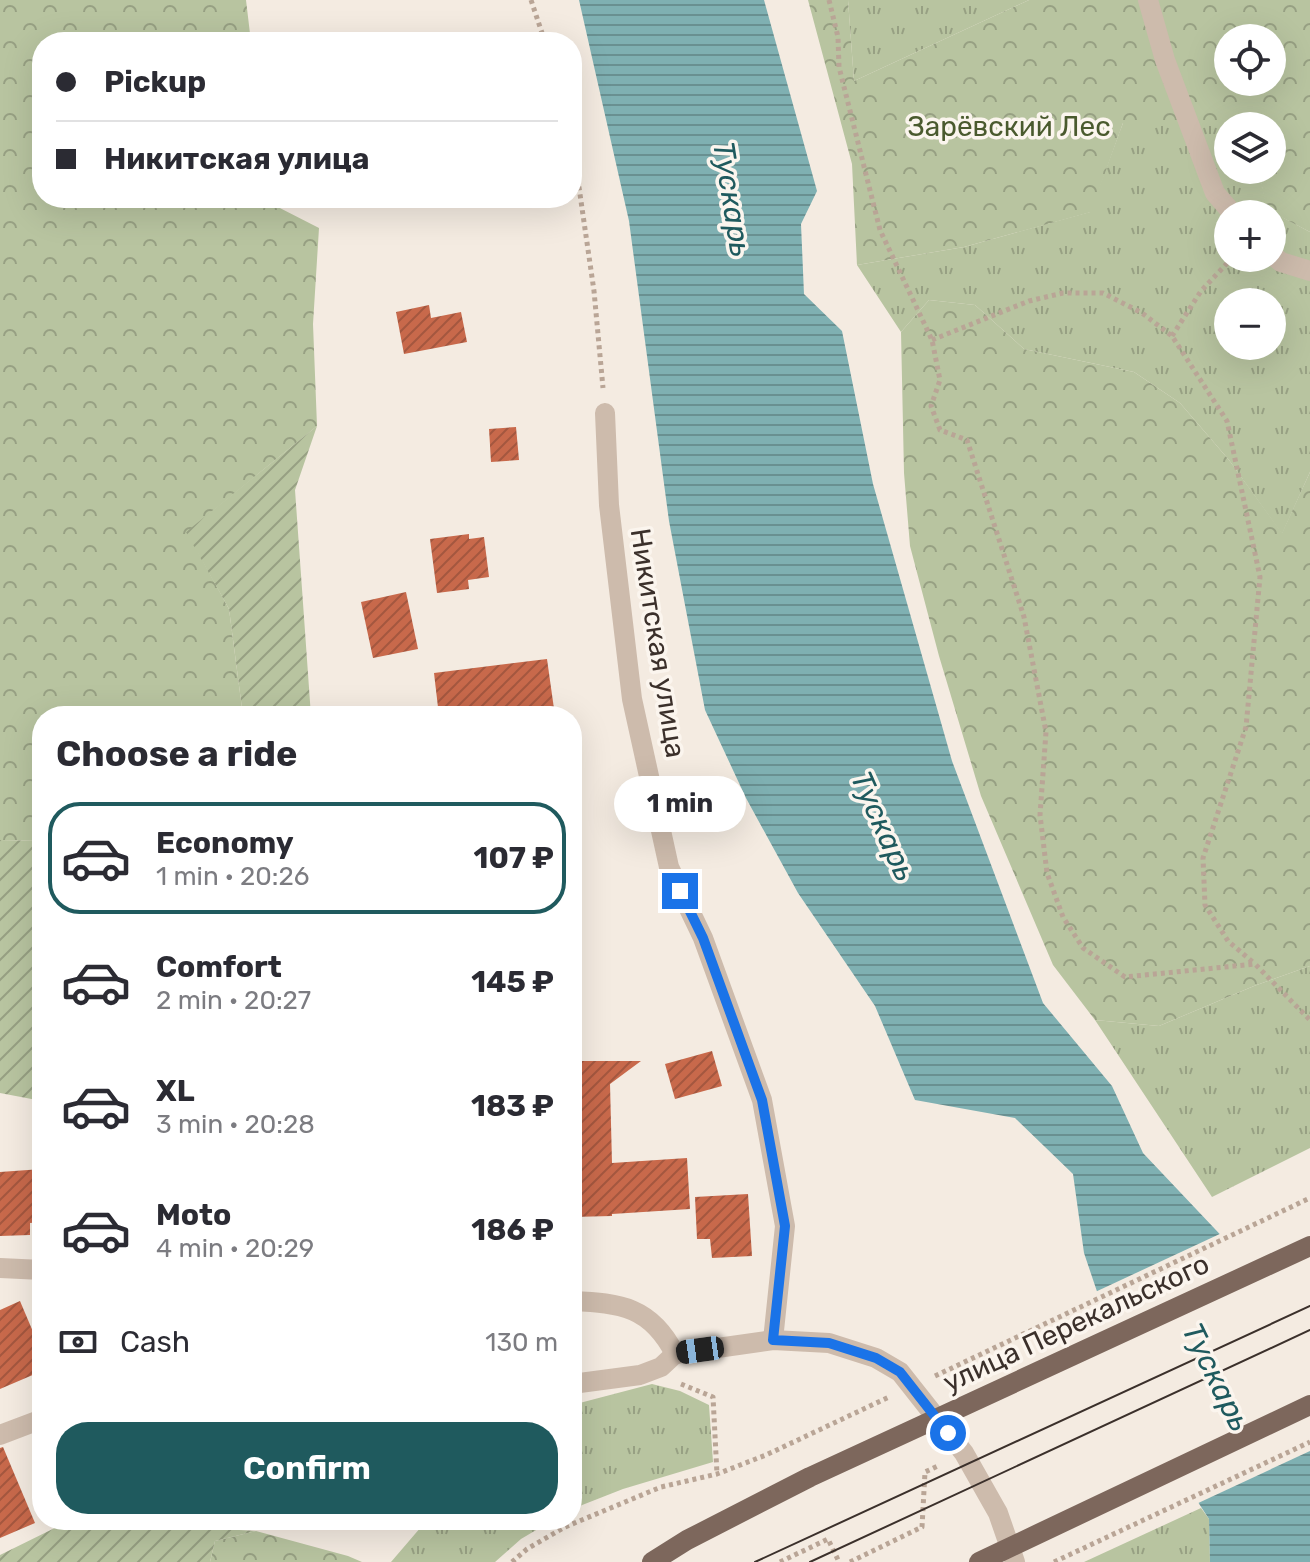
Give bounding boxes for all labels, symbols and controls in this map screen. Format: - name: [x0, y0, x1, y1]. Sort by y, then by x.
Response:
- map controls: [1214, 24, 1286, 360]
- button: locate: [1214, 24, 1286, 96]
- text: Pickup: [104, 64, 206, 100]
- park label: Зарёвский Лес: [907, 110, 1111, 143]
- button: layers: [1214, 112, 1286, 184]
- water label: Тускарь: [705, 139, 759, 259]
- text: Никитская улица: [104, 141, 369, 177]
- button: +: [1214, 200, 1286, 272]
- button: −: [1214, 288, 1286, 360]
- street label: Никитская улица: [624, 526, 692, 760]
- text: Choose a ride: [56, 732, 297, 775]
- water label: Тускарь: [843, 766, 923, 886]
- callout: 1 min: [614, 775, 746, 831]
- text: 1 min: [647, 788, 713, 819]
- icon: car: [60, 822, 132, 894]
- text: Economy: [156, 825, 294, 861]
- text: 107 ₽: [473, 840, 554, 876]
- text: 1 min · 20:26: [156, 861, 309, 892]
- route end: [662, 873, 698, 909]
- icon: car: [60, 946, 132, 1018]
- text: Comfort: [156, 949, 282, 985]
- text: 145 ₽: [471, 964, 554, 1000]
- text: 2 min · 20:27: [156, 985, 311, 1016]
- icon: car: [60, 1070, 132, 1142]
- text: XL: [156, 1073, 195, 1109]
- text: 183 ₽: [471, 1088, 554, 1124]
- text: 3 min · 20:28: [156, 1109, 315, 1140]
- icon: car: [60, 1194, 132, 1266]
- text: Moto: [156, 1197, 231, 1233]
- text: 186 ₽: [471, 1212, 554, 1248]
- text: 4 min · 20:29: [156, 1233, 314, 1264]
- street label: улица Перекальского: [938, 1247, 1214, 1399]
- water label: Тускарь: [1174, 1317, 1258, 1437]
- icon: cash: [56, 1320, 100, 1364]
- text: Cash: [120, 1324, 190, 1360]
- text: 130 m: [485, 1327, 558, 1358]
- car: [675, 1335, 725, 1365]
- route start: [930, 1415, 966, 1451]
- button: Confirm: [56, 1422, 558, 1514]

